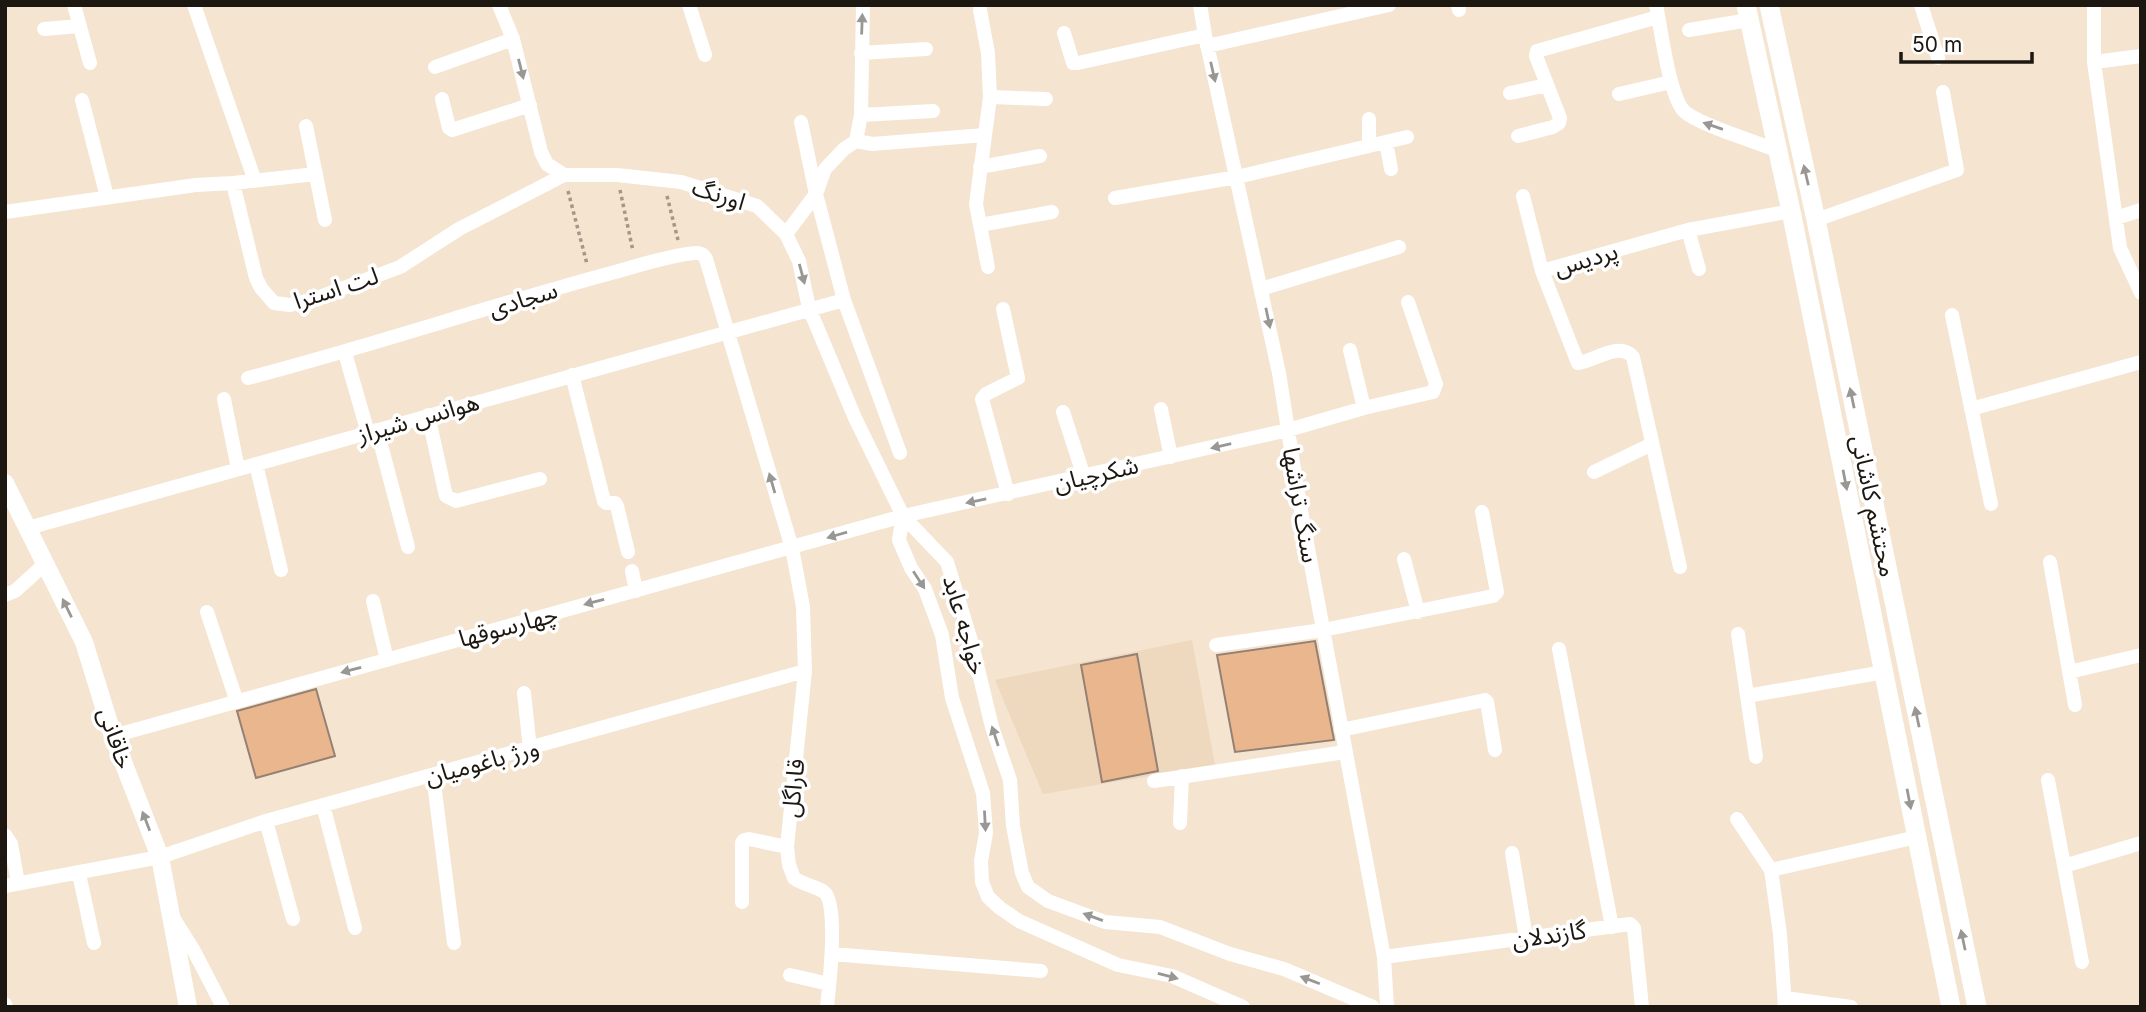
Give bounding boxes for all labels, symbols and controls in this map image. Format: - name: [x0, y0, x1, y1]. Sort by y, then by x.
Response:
- one-way arrow: [856, 13, 868, 35]
- scale bar: [1901, 21, 2032, 65]
- text: 50 m: [1912, 32, 1962, 57]
- one-way arrow: [516, 59, 527, 81]
- one-way arrow: [1208, 61, 1219, 83]
- one-way arrow: [1703, 120, 1724, 131]
- one-way arrow: [1801, 164, 1812, 186]
- street label: اورنگ: [689, 172, 749, 216]
- street label: پردیس: [1551, 236, 1622, 283]
- street label: لت استرا: [290, 261, 382, 315]
- one-way arrow: [797, 263, 808, 285]
- street label: سجادی: [485, 275, 561, 323]
- one-way arrow: [1262, 307, 1273, 329]
- street label: هوانس شیراز: [353, 387, 482, 450]
- one-way arrow: [1847, 387, 1858, 409]
- street label: محتشم کاشانی: [1842, 432, 1903, 580]
- one-way arrow: [1210, 441, 1232, 452]
- street label: سنگ تراشها: [1277, 445, 1325, 565]
- street label: شکرچیان: [1051, 450, 1141, 499]
- one-way arrow: [1840, 469, 1851, 491]
- one-way arrow: [767, 472, 777, 493]
- one-way arrow: [965, 495, 987, 506]
- one-way arrow: [826, 530, 848, 541]
- one-way arrow: [912, 570, 925, 589]
- street label: خواجه عابد: [937, 572, 993, 678]
- one-way arrow: [61, 598, 73, 618]
- one-way arrow: [583, 598, 604, 608]
- street label: چهارسوقها: [455, 599, 561, 654]
- one-way arrow: [341, 665, 362, 675]
- street label: خاقانی: [92, 704, 140, 772]
- one-way arrow: [1912, 706, 1923, 728]
- one-way arrow: [990, 726, 1000, 747]
- street label: ورژ باغومیان: [422, 733, 542, 791]
- street label: قاراگل: [775, 757, 811, 819]
- one-way arrow: [1904, 788, 1915, 810]
- one-way arrow: [980, 810, 991, 832]
- one-way arrow: [141, 811, 152, 832]
- one-way arrow: [1082, 912, 1103, 923]
- street label: گازندلان: [1510, 915, 1589, 955]
- one-way arrow: [1957, 929, 1968, 951]
- one-way arrow: [1157, 971, 1179, 982]
- one-way arrow: [1300, 974, 1321, 985]

